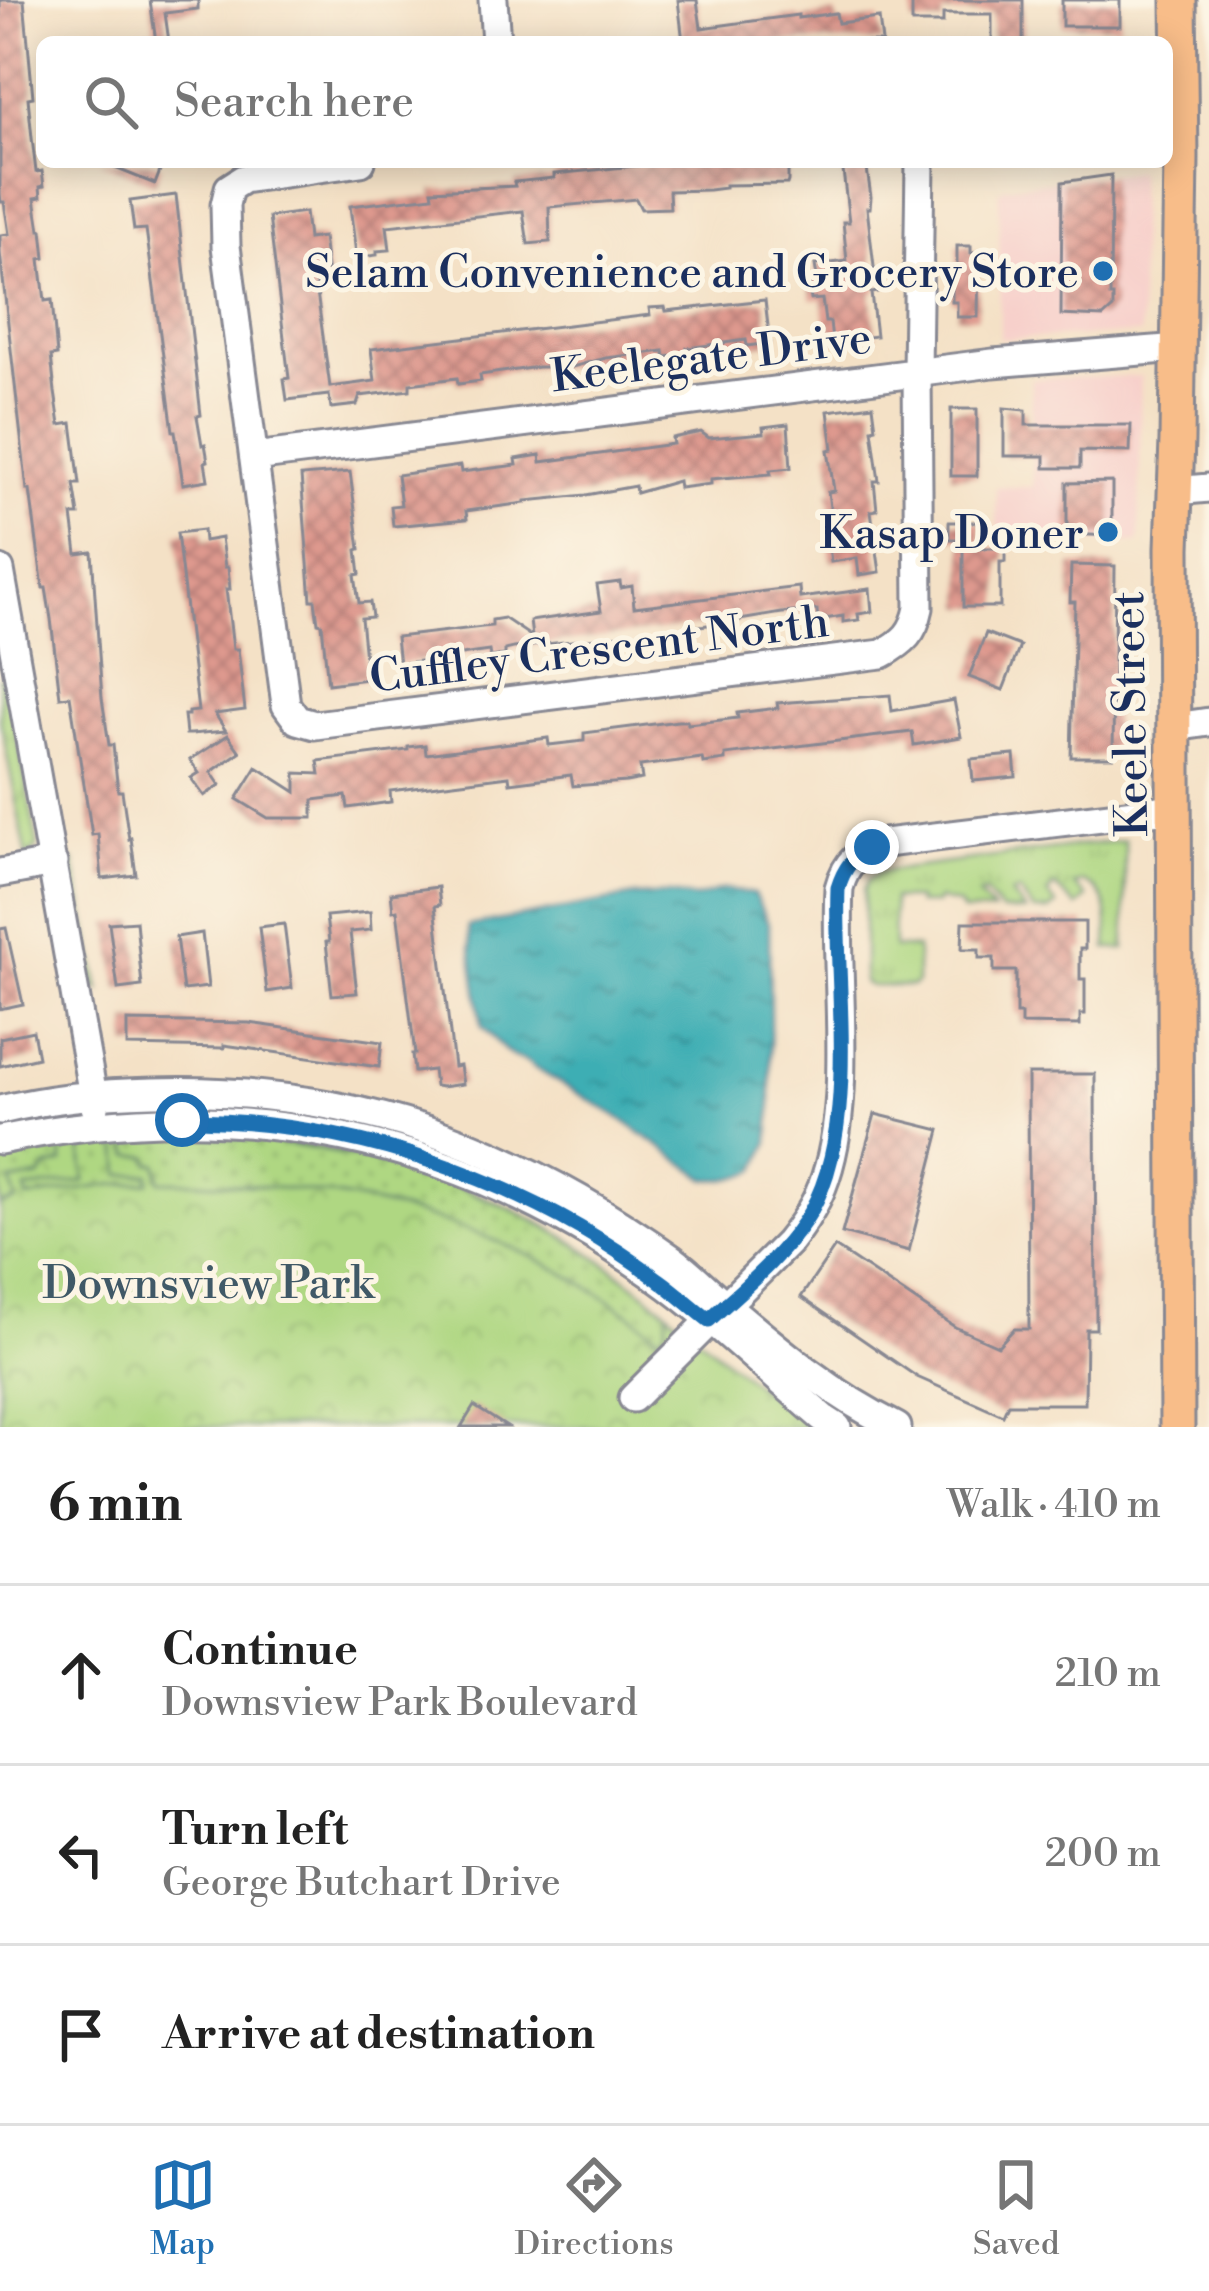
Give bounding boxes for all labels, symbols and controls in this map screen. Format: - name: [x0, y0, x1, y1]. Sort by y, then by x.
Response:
- search box: [36, 36, 1173, 168]
- icon: search: [78, 69, 144, 135]
- text: Search here: [174, 74, 414, 131]
- place label: Selam Convenience and Grocery Store: [305, 245, 1079, 302]
- marker: Selam Convenience and Grocery Store: [1090, 258, 1116, 284]
- street label: Keelegate Drive: [548, 311, 875, 406]
- place label: Kasap Doner: [820, 506, 1084, 563]
- marker: Kasap Doner: [1095, 519, 1121, 545]
- street label: Keele Street: [1101, 591, 1162, 837]
- street label: Cuffley Crescent North: [366, 594, 832, 707]
- route end: [845, 820, 899, 874]
- route start: [155, 1093, 209, 1147]
- park label: Downsview Park: [42, 1256, 376, 1313]
- text: 6 min: [48, 1473, 182, 1537]
- text: Walk · 410 m: [947, 1481, 1161, 1530]
- text: Continue: [162, 1622, 358, 1679]
- icon: ahead: [48, 1642, 114, 1708]
- text: 210 m: [1055, 1650, 1161, 1699]
- text: Downsview Park Boulevard: [162, 1679, 638, 1728]
- text: Turn left: [162, 1802, 348, 1859]
- icon: left: [48, 1822, 114, 1888]
- text: 200 m: [1045, 1830, 1161, 1879]
- text: George Butchart Drive: [162, 1859, 561, 1908]
- icon: arrive: [48, 2002, 114, 2068]
- text: Arrive at destination: [162, 2006, 595, 2063]
- tab: Map: [150, 2152, 216, 2265]
- tab: Directions: [515, 2152, 674, 2265]
- tab: Saved: [973, 2152, 1059, 2265]

